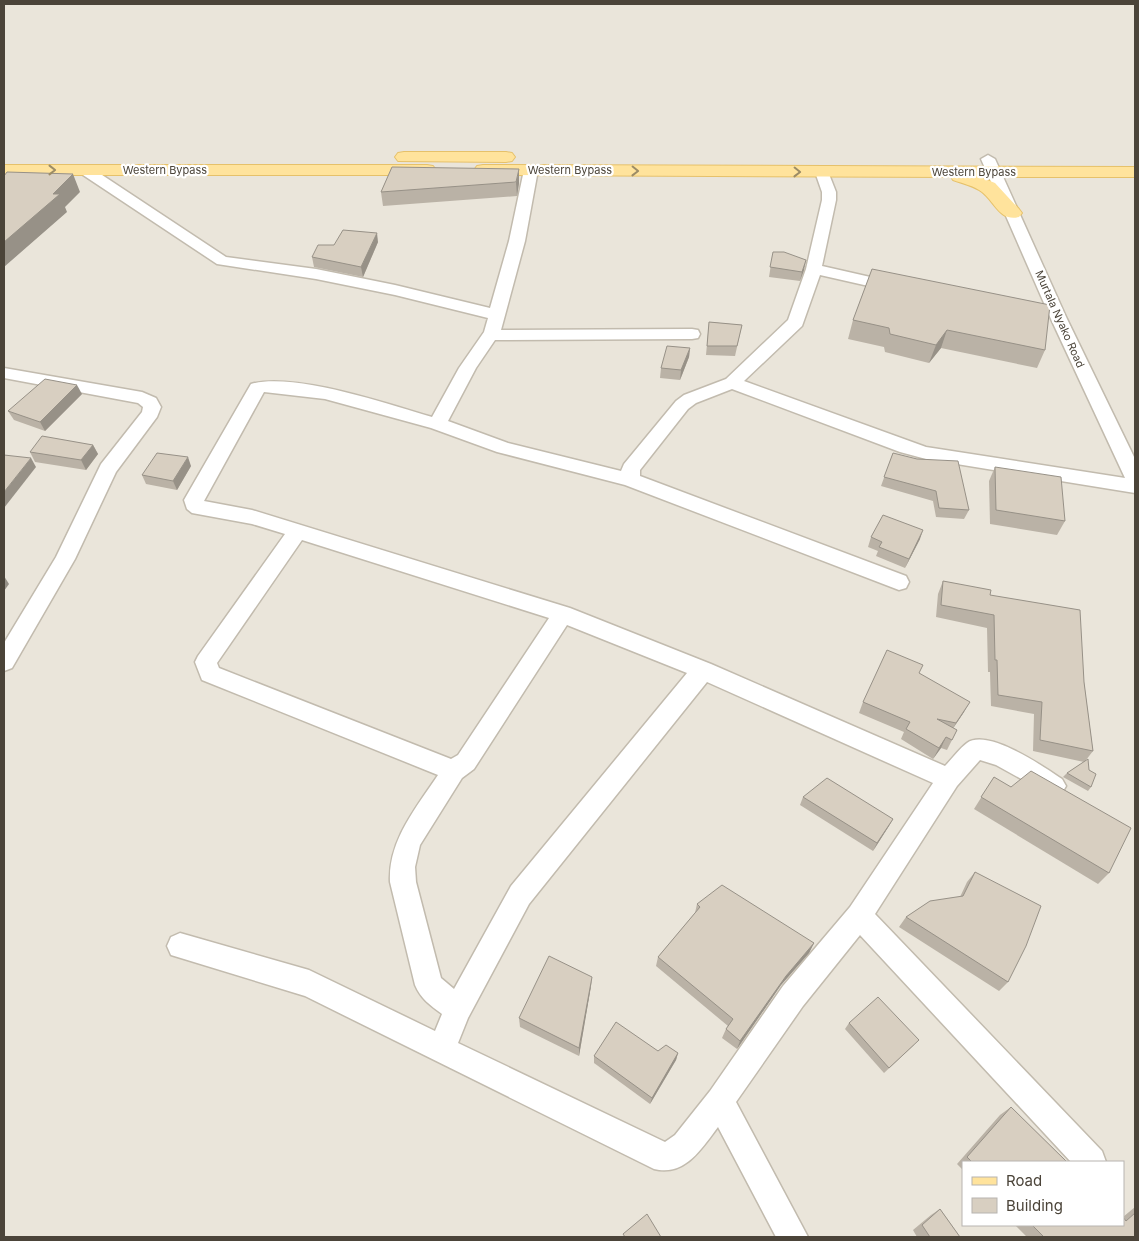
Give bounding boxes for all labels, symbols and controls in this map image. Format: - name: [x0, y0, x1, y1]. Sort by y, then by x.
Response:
- street label: Western Bypass: [123, 163, 207, 177]
- street label: Western Bypass: [528, 163, 612, 177]
- one-way arrow: [49, 165, 57, 175]
- one-way arrow: [631, 165, 639, 176]
- street label: Western Bypass: [932, 165, 1016, 179]
- one-way arrow: [794, 167, 802, 177]
- street label: Murtala Nyako Road: [1032, 268, 1088, 370]
- legend: [962, 1161, 1124, 1226]
- text: Road: [1006, 1171, 1042, 1190]
- text: Building: [1006, 1196, 1063, 1215]

